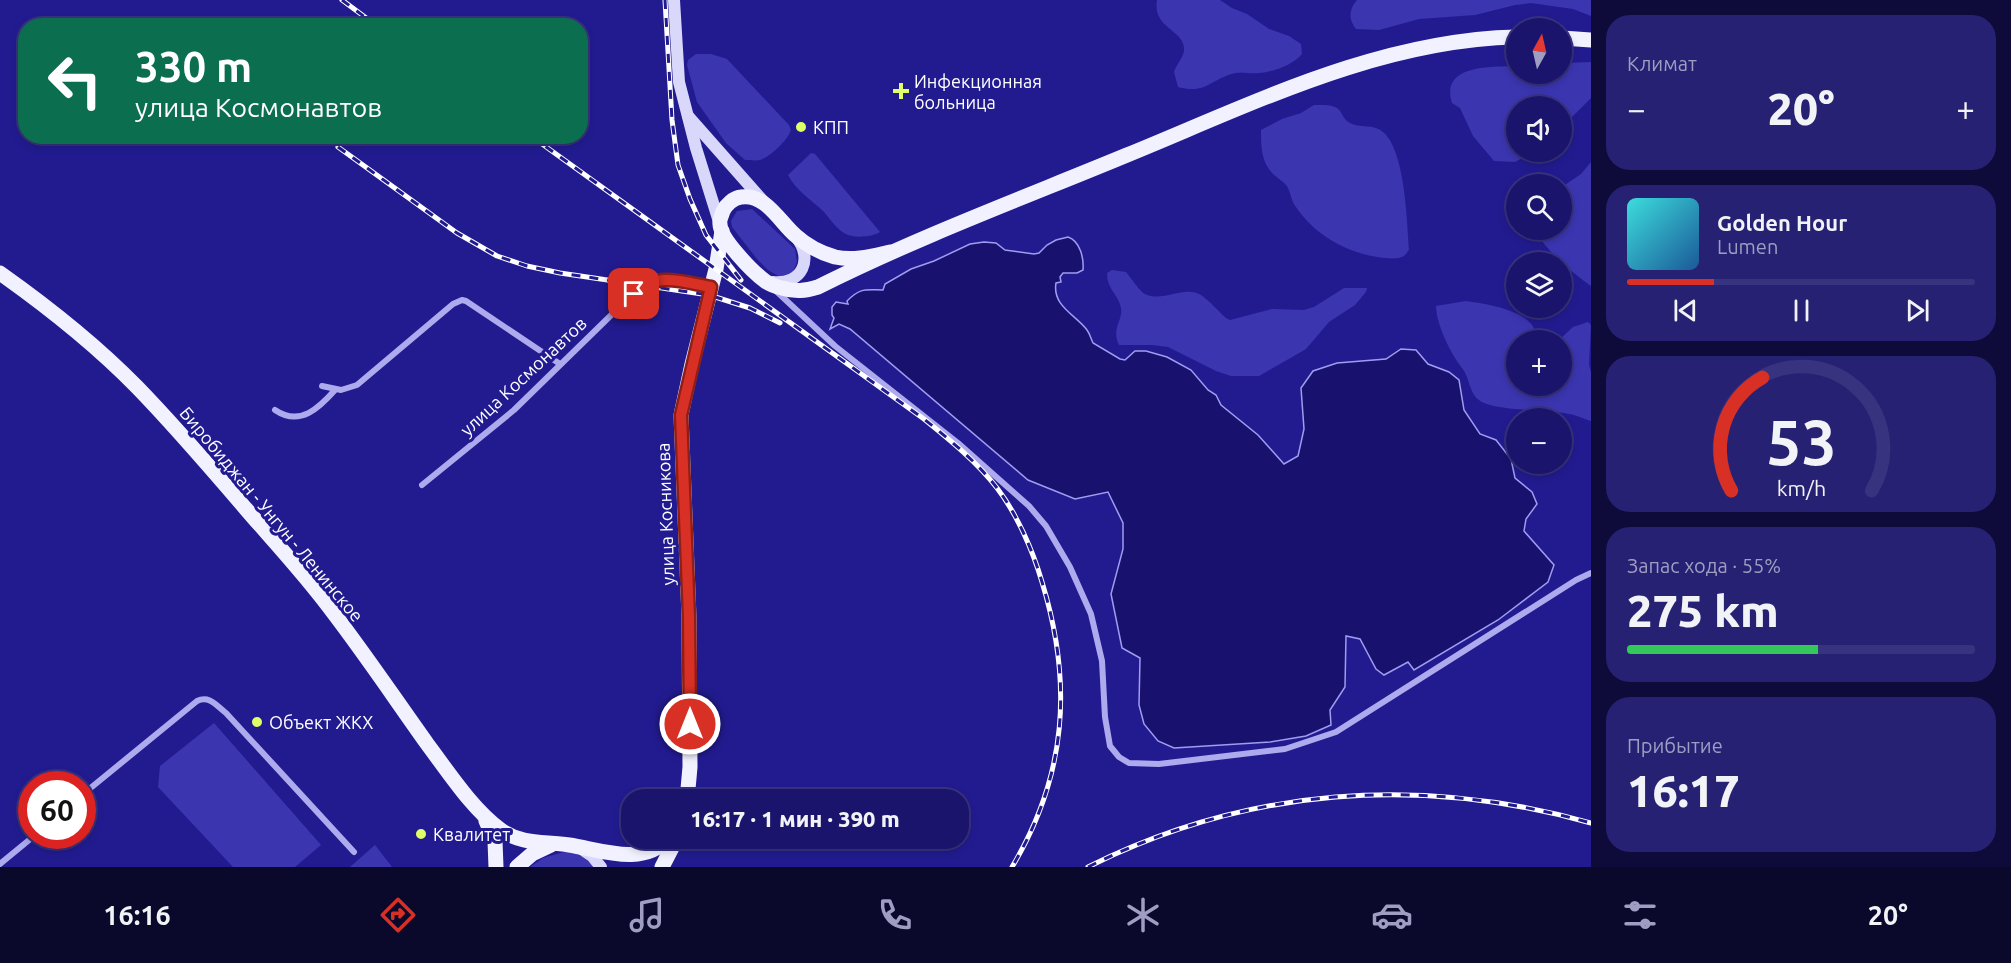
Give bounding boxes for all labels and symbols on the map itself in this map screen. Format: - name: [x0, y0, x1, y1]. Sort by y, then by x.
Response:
- north arrow: [1506, 18, 1572, 84]
- place label: Инфекционная больница: [914, 71, 1042, 112]
- marker: Инфекционная больница: [892, 82, 910, 100]
- place label: КПП: [813, 117, 849, 137]
- marker: КПП: [794, 120, 808, 134]
- pin: [608, 268, 659, 319]
- street label: улица Космонавтов: [456, 312, 590, 440]
- street label: Биробиджан - Унгун - Ленинское: [176, 403, 368, 625]
- street label: улица Косникова: [653, 442, 677, 586]
- position arrow: [658, 692, 722, 756]
- place label: Объект ЖКХ: [269, 712, 373, 732]
- marker: Объект ЖКХ: [250, 715, 264, 729]
- speed limit sign: 60: [18, 771, 96, 849]
- place label: Квалитет: [433, 824, 510, 844]
- marker: Квалитет: [414, 827, 428, 841]

